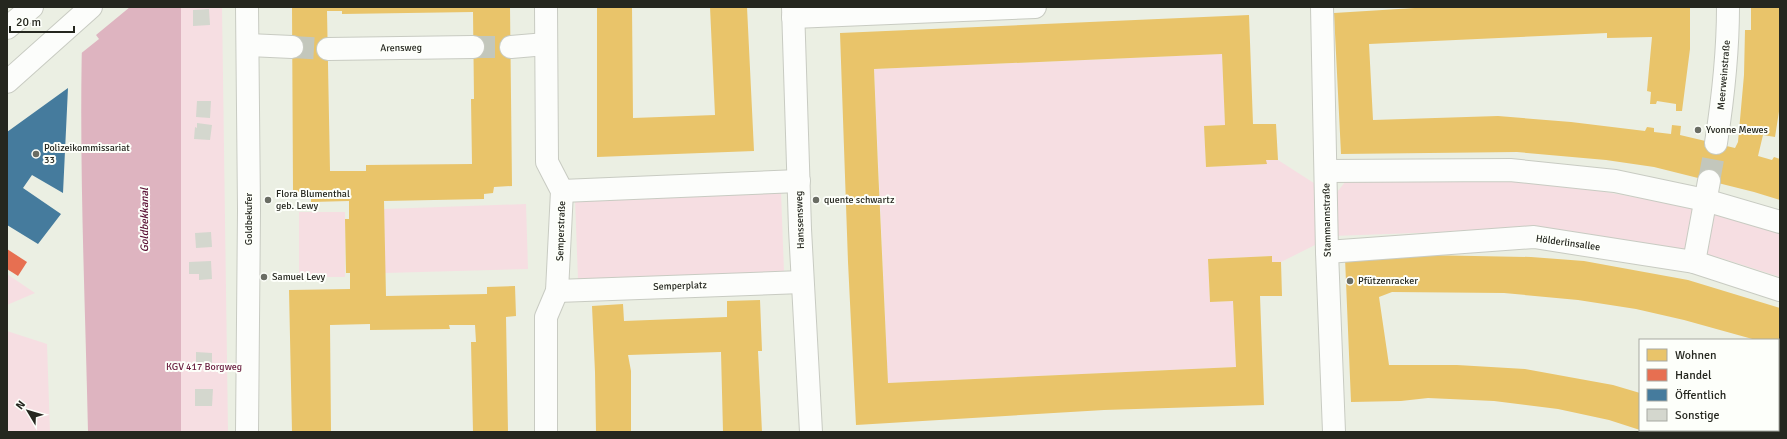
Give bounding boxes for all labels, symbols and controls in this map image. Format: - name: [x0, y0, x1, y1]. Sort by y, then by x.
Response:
- scale bar: [10, 8, 74, 34]
- text: 20 m: [16, 15, 41, 30]
- street label: Meerweinstraße: [1715, 40, 1733, 110]
- street label: Arensweg: [380, 42, 422, 54]
- place label: Yvonne Mewes: [1706, 124, 1769, 136]
- marker: Yvonne Mewes: [1693, 125, 1703, 135]
- place label: Polizeikommissariat 33: [44, 142, 130, 166]
- marker: Polizeikommissariat 33: [31, 149, 41, 159]
- street label: Stammannstraße: [1320, 183, 1334, 257]
- water label: Goldbekkanal: [138, 187, 151, 252]
- place label: Flora Blumenthal geb. Lewy: [276, 188, 350, 212]
- street label: Hanssensweg: [793, 191, 807, 249]
- street label: Goldbekufer: [243, 193, 255, 245]
- place label: quente schwartz: [824, 194, 895, 206]
- marker: Flora Blumenthal geb. Lewy: [263, 195, 273, 205]
- marker: quente schwartz: [811, 195, 821, 205]
- street label: Semperstraße: [554, 201, 568, 261]
- street label: Hölderlinsallee: [1535, 233, 1601, 253]
- place label: Samuel Levy: [272, 271, 326, 283]
- marker: Samuel Levy: [259, 272, 269, 282]
- place label: Pfützenracker: [1358, 275, 1418, 287]
- marker: Pfützenracker: [1345, 276, 1355, 286]
- street label: Semperplatz: [653, 279, 708, 293]
- legend: [1639, 339, 1779, 431]
- text: Wohnen: [1675, 348, 1717, 363]
- park label: KGV 417 Borgweg: [166, 361, 242, 373]
- text: Handel: [1675, 368, 1712, 383]
- text: Öffentlich: [1675, 388, 1726, 403]
- north arrow: [8, 391, 48, 431]
- text: N: [13, 398, 28, 412]
- text: Sonstige: [1675, 408, 1720, 423]

